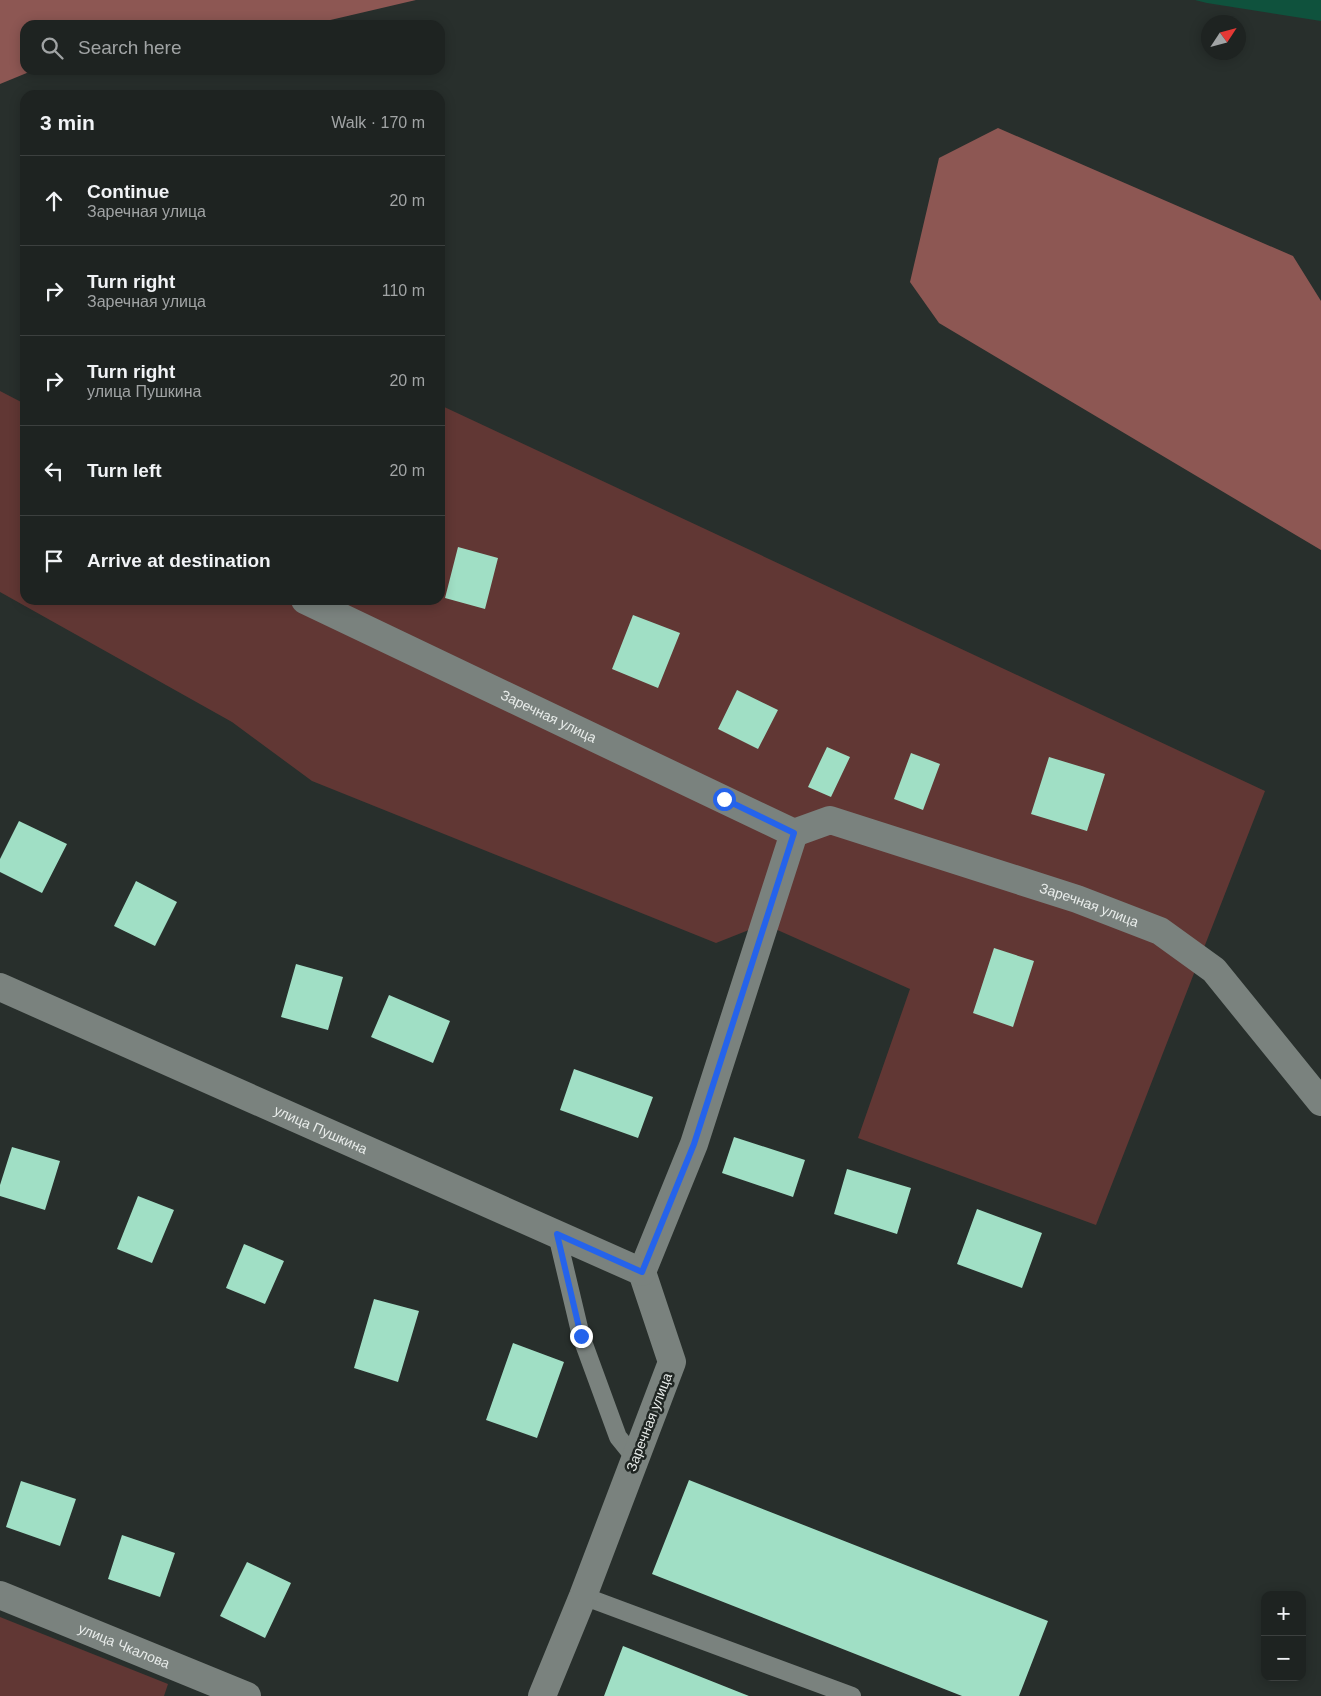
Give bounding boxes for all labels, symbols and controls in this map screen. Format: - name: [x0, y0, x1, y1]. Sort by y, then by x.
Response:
- north arrow: [1201, 15, 1246, 60]
- search box: [20, 20, 445, 75]
- icon: search: [38, 34, 66, 62]
- text: Search here: [78, 37, 182, 58]
- text: 3 min: [40, 111, 95, 134]
- text: Walk · 170 m: [331, 114, 425, 131]
- text: Continue: [87, 181, 169, 202]
- icon: ahead: [40, 187, 68, 215]
- text: 20 m: [389, 192, 425, 209]
- text: Заречная улица: [87, 203, 206, 220]
- text: Turn right: [87, 271, 175, 292]
- icon: right: [40, 277, 68, 305]
- text: 110 m: [382, 282, 425, 299]
- text: Заречная улица: [87, 293, 206, 310]
- text: Turn right: [87, 361, 175, 382]
- icon: right: [40, 367, 68, 395]
- text: 20 m: [389, 372, 425, 389]
- text: улица Пушкина: [87, 383, 201, 400]
- icon: left: [40, 457, 68, 485]
- text: Turn left: [87, 460, 162, 481]
- text: 20 m: [389, 462, 425, 479]
- icon: arrive: [40, 547, 68, 575]
- text: Arrive at destination: [87, 550, 271, 571]
- street label: Заречная улица: [498, 686, 599, 746]
- route start: [713, 788, 736, 811]
- street label: Заречная улица: [1038, 880, 1141, 930]
- street label: улица Пушкина: [272, 1102, 370, 1157]
- route end: [570, 1325, 593, 1348]
- street label: Заречная улица: [623, 1370, 675, 1473]
- map controls: [1261, 1591, 1306, 1681]
- button: +: [1261, 1591, 1306, 1636]
- street label: улица Чкалова: [76, 1620, 172, 1672]
- button: −: [1261, 1636, 1306, 1681]

